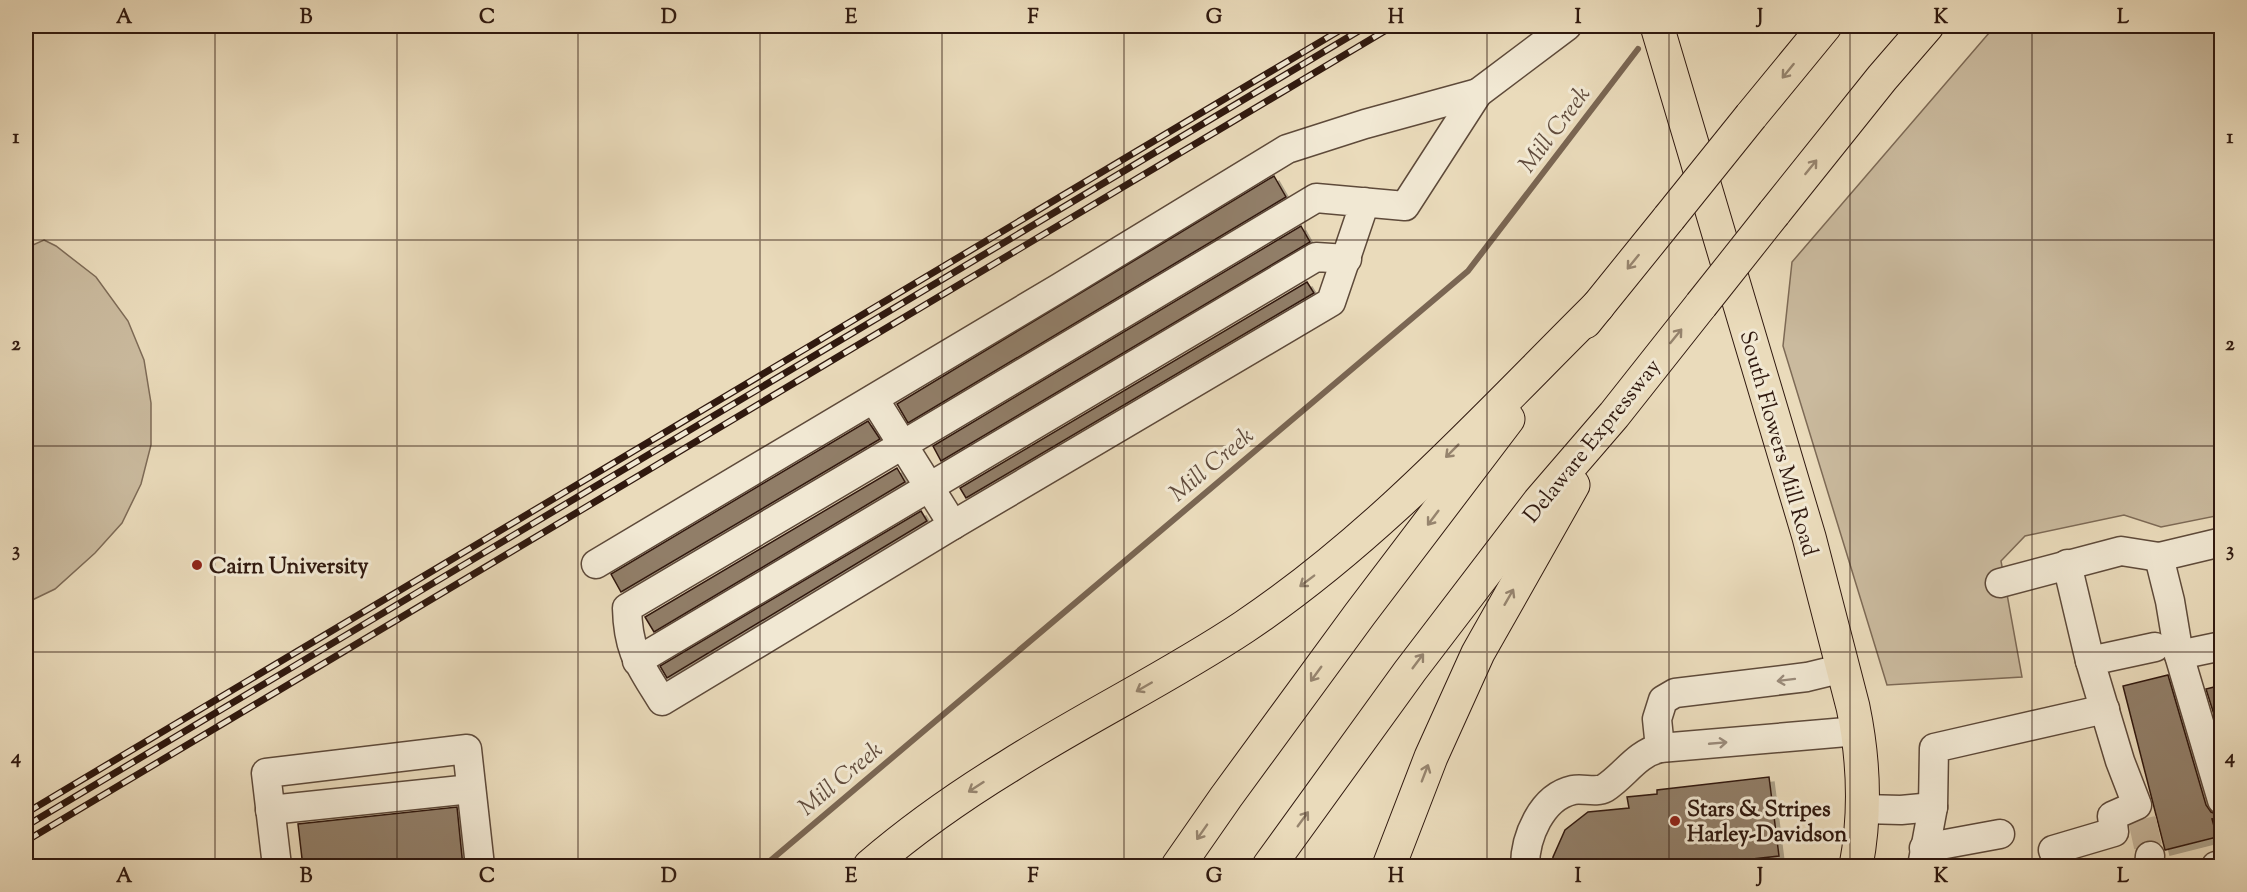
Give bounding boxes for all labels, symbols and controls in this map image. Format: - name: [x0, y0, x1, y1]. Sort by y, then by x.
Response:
- text: A: [116, 4, 133, 33]
- text: B: [300, 4, 313, 33]
- text: C: [479, 4, 495, 33]
- text: D: [661, 4, 677, 33]
- text: E: [845, 4, 858, 33]
- text: F: [1027, 4, 1039, 33]
- text: G: [1206, 4, 1223, 33]
- text: H: [1388, 4, 1404, 33]
- text: I: [1575, 4, 1582, 33]
- text: J: [1755, 4, 1763, 33]
- text: K: [1934, 4, 1949, 33]
- text: L: [2117, 4, 2130, 33]
- one-way arrow: [1782, 63, 1795, 79]
- water label: Mill Creek: [1512, 80, 1600, 181]
- text: 1: [13, 124, 20, 153]
- text: 1: [2227, 124, 2234, 153]
- one-way arrow: [1804, 160, 1817, 176]
- one-way arrow: [1627, 254, 1640, 270]
- street label: South Flowers Mill Road: [1730, 327, 1825, 560]
- one-way arrow: [1670, 329, 1683, 345]
- text: 2: [11, 331, 21, 360]
- text: 2: [2225, 331, 2235, 360]
- street label: Delaware Expressway: [1517, 353, 1670, 531]
- water label: Mill Creek: [1163, 420, 1262, 511]
- one-way arrow: [1445, 443, 1460, 458]
- one-way arrow: [1427, 510, 1440, 526]
- text: 3: [12, 537, 20, 566]
- text: 3: [2226, 537, 2234, 566]
- place label: Cairn University: [209, 552, 368, 584]
- marker: Cairn University: [190, 558, 204, 572]
- one-way arrow: [1300, 575, 1316, 587]
- one-way arrow: [1503, 589, 1515, 606]
- one-way arrow: [1412, 654, 1424, 670]
- one-way arrow: [1310, 666, 1322, 682]
- one-way arrow: [1777, 675, 1797, 686]
- one-way arrow: [1136, 681, 1153, 693]
- water label: Mill Creek: [792, 734, 891, 825]
- one-way arrow: [1708, 737, 1728, 748]
- text: 4: [10, 744, 21, 773]
- text: 4: [2224, 744, 2235, 773]
- one-way arrow: [1420, 764, 1431, 783]
- one-way arrow: [968, 781, 985, 793]
- place label: Stars & Stripes Harley-Davidson: [1687, 795, 1847, 852]
- one-way arrow: [1297, 811, 1309, 828]
- marker: Stars & Stripes Harley-Davidson: [1668, 814, 1682, 828]
- one-way arrow: [1196, 823, 1208, 840]
- text: A: [116, 863, 133, 892]
- text: B: [300, 863, 313, 892]
- text: C: [479, 863, 495, 892]
- text: D: [661, 863, 677, 892]
- text: E: [845, 863, 858, 892]
- text: F: [1027, 863, 1039, 892]
- text: G: [1206, 863, 1223, 892]
- text: H: [1388, 863, 1404, 892]
- text: I: [1575, 863, 1582, 892]
- text: J: [1755, 863, 1763, 892]
- text: K: [1934, 863, 1949, 892]
- text: L: [2117, 863, 2130, 892]

